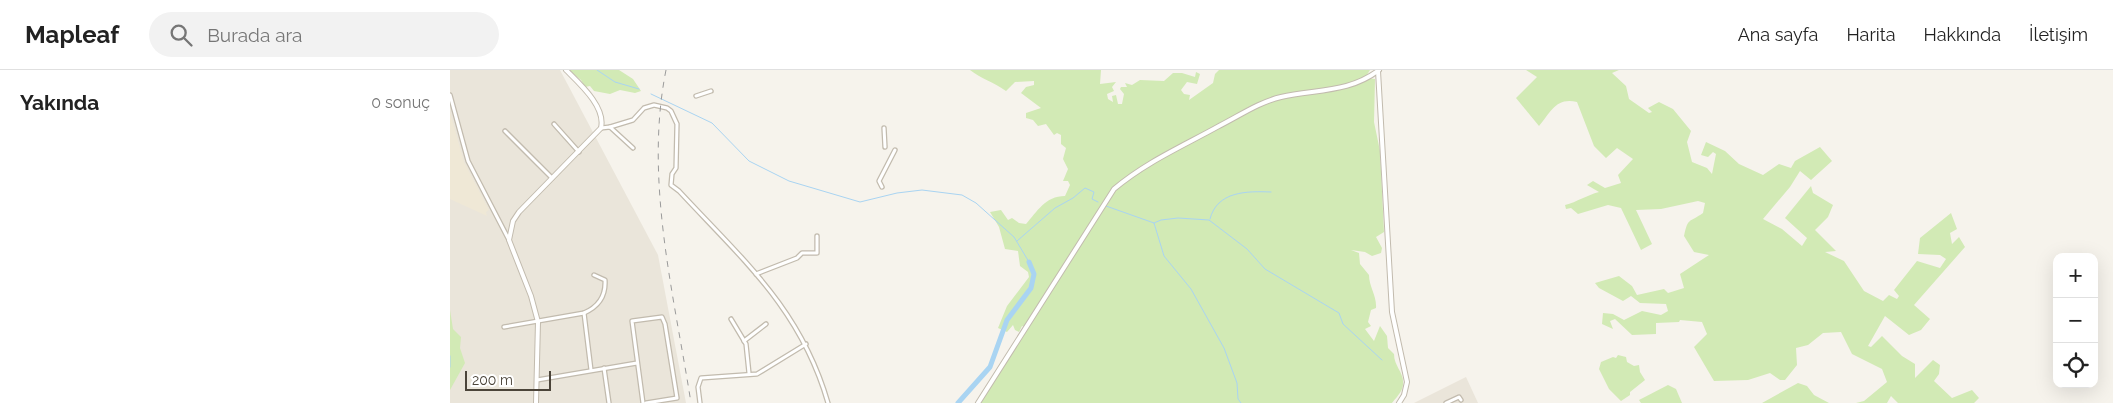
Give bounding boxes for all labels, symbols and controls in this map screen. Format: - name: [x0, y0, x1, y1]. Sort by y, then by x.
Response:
- search box: [149, 12, 499, 57]
- text: Mapleaf: [25, 20, 119, 49]
- icon: search: [167, 21, 195, 49]
- text: Burada ara: [207, 24, 302, 46]
- text: Ana sayfa: [1738, 24, 1818, 45]
- text: Harita: [1846, 24, 1896, 45]
- text: Hakkında: [1924, 24, 2001, 45]
- text: İletişim: [2029, 24, 2088, 45]
- text: Yakında: [20, 90, 99, 115]
- text: 0 sonuç: [371, 93, 430, 112]
- map controls: [2053, 253, 2098, 388]
- button: +: [2053, 253, 2098, 298]
- button: −: [2053, 298, 2098, 343]
- button: locate: [2053, 343, 2098, 388]
- scale bar: [465, 368, 551, 391]
- text: 200 m: [472, 372, 513, 388]

